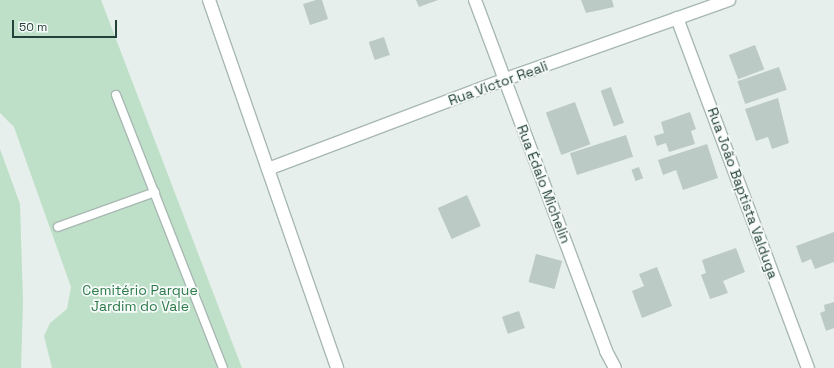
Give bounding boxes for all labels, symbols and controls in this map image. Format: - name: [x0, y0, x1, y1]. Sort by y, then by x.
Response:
- scale bar: [14, 12, 119, 38]
- text: 50 m: [19, 19, 47, 35]
- street label: Rua Victor Reali: [446, 57, 550, 109]
- street label: Rua João Baptista Valduga: [704, 105, 782, 281]
- street label: Rua Édalo Michelin: [514, 122, 574, 246]
- park label: Cemitério Parque Jardim do Vale: [82, 282, 198, 314]

